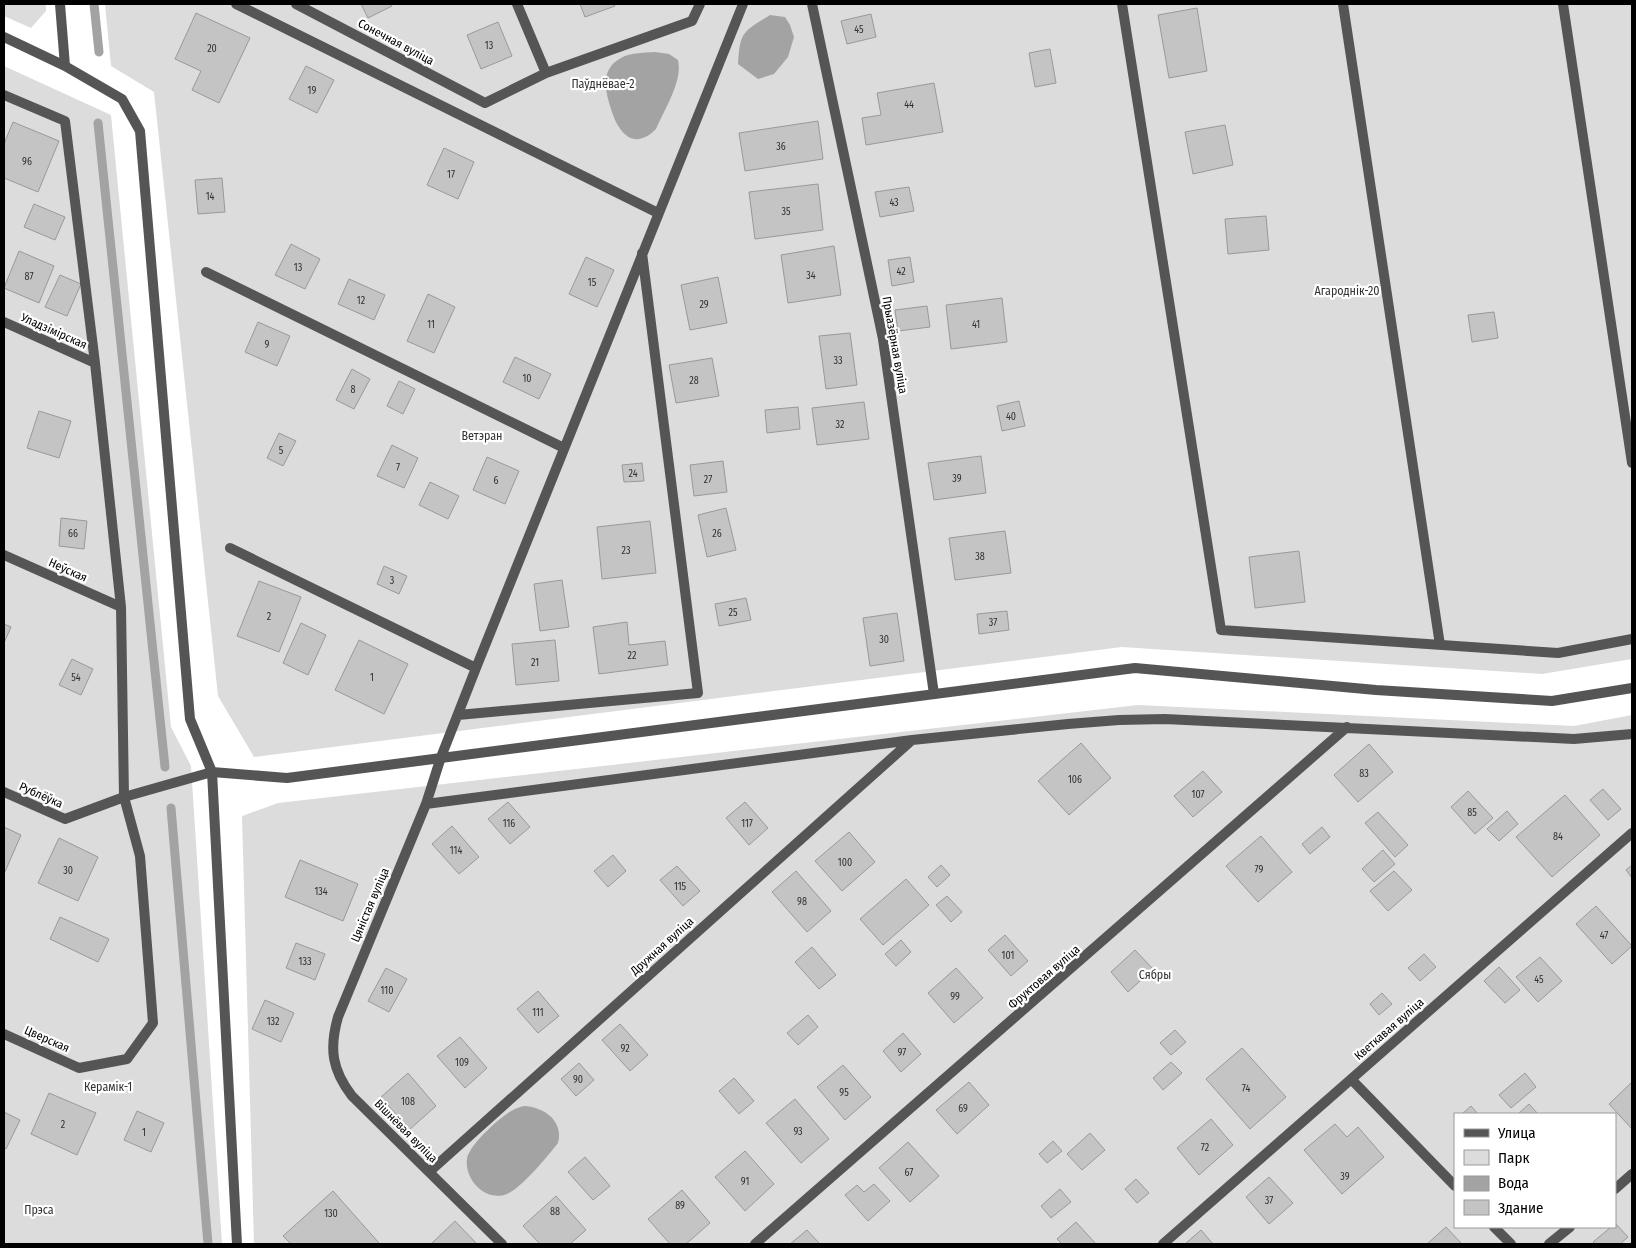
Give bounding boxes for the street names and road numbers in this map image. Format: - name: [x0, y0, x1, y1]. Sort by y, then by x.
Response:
- street label: Сонечная вуліца: [356, 16, 436, 68]
- street label: Прыазёрная вуліца: [880, 295, 910, 395]
- street label: Уладзімірская: [18, 310, 89, 352]
- street label: Неўская: [46, 555, 90, 585]
- street label: Рублёўка: [17, 779, 65, 811]
- street label: Цяністая вуліца: [348, 866, 392, 944]
- street label: Дружная вуліца: [627, 914, 696, 979]
- street label: Фруктовая вуліца: [1005, 942, 1083, 1012]
- street label: Кветкавая вуліца: [1351, 995, 1427, 1063]
- street label: Цверская: [22, 1023, 72, 1055]
- street label: Вішнёвая вуліца: [372, 1097, 441, 1166]

